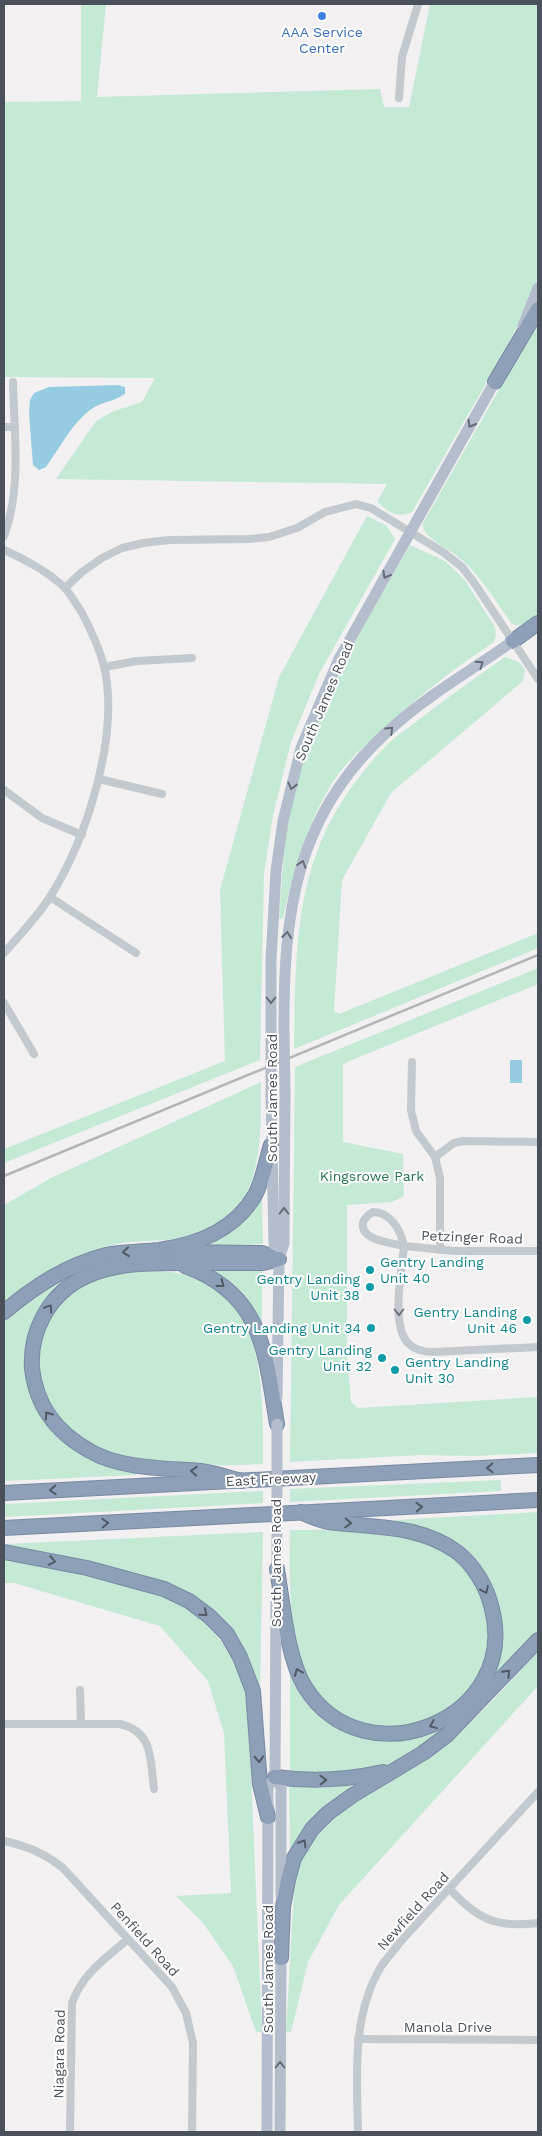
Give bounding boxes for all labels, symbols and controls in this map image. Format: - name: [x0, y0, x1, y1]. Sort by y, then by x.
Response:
- marker: AAA Service Center: [316, 10, 328, 22]
- place label: AAA Service Center: [281, 24, 363, 56]
- one-way arrow: [467, 419, 477, 428]
- one-way arrow: [382, 569, 392, 578]
- street label: South James Road: [292, 639, 356, 763]
- one-way arrow: [474, 661, 484, 670]
- one-way arrow: [384, 727, 393, 736]
- one-way arrow: [287, 782, 297, 790]
- one-way arrow: [296, 860, 306, 869]
- one-way arrow: [281, 930, 292, 938]
- one-way arrow: [266, 997, 276, 1005]
- street label: South James Road: [264, 1034, 280, 1162]
- park label: Kingsrowe Park: [320, 1168, 424, 1184]
- one-way arrow: [279, 1207, 289, 1214]
- street label: Petzinger Road: [421, 1227, 523, 1247]
- one-way arrow: [122, 1246, 130, 1257]
- place label: Gentry Landing Unit 40: [380, 1254, 484, 1286]
- marker: Gentry Landing Unit 40: [364, 1264, 376, 1276]
- place label: Gentry Landing Unit 38: [256, 1271, 361, 1303]
- one-way arrow: [215, 1278, 225, 1287]
- marker: Gentry Landing Unit 38: [364, 1281, 376, 1293]
- one-way arrow: [43, 1304, 52, 1313]
- place label: Gentry Landing Unit 46: [413, 1304, 518, 1336]
- one-way arrow: [394, 1309, 404, 1317]
- marker: Gentry Landing Unit 46: [521, 1314, 533, 1326]
- place label: Gentry Landing Unit 34: [203, 1320, 361, 1336]
- marker: Gentry Landing Unit 34: [365, 1322, 377, 1334]
- place label: Gentry Landing Unit 32: [268, 1342, 373, 1374]
- marker: Gentry Landing Unit 32: [376, 1352, 388, 1364]
- place label: Gentry Landing Unit 30: [405, 1354, 509, 1386]
- marker: Gentry Landing Unit 30: [389, 1364, 401, 1376]
- one-way arrow: [45, 1411, 54, 1421]
- one-way arrow: [485, 1462, 493, 1473]
- one-way arrow: [190, 1465, 198, 1476]
- street label: East Freeway: [225, 1469, 317, 1489]
- one-way arrow: [49, 1485, 57, 1496]
- street label: South James Road: [268, 1499, 284, 1627]
- one-way arrow: [416, 1501, 424, 1512]
- one-way arrow: [101, 1517, 109, 1528]
- one-way arrow: [344, 1518, 352, 1529]
- one-way arrow: [47, 1555, 56, 1566]
- one-way arrow: [479, 1585, 490, 1594]
- one-way arrow: [198, 1607, 207, 1615]
- one-way arrow: [293, 1668, 304, 1677]
- one-way arrow: [501, 1670, 510, 1679]
- one-way arrow: [429, 1719, 438, 1729]
- one-way arrow: [253, 1755, 264, 1763]
- one-way arrow: [320, 1775, 328, 1786]
- one-way arrow: [296, 1839, 306, 1848]
- street label: Newfield Road: [374, 1869, 452, 1953]
- street label: Penfield Road: [107, 1899, 183, 1979]
- street label: South James Road: [260, 1905, 276, 2033]
- street label: Niagara Road: [50, 2009, 68, 2099]
- street label: Manola Drive: [404, 2019, 492, 2035]
- one-way arrow: [275, 2061, 285, 2068]

